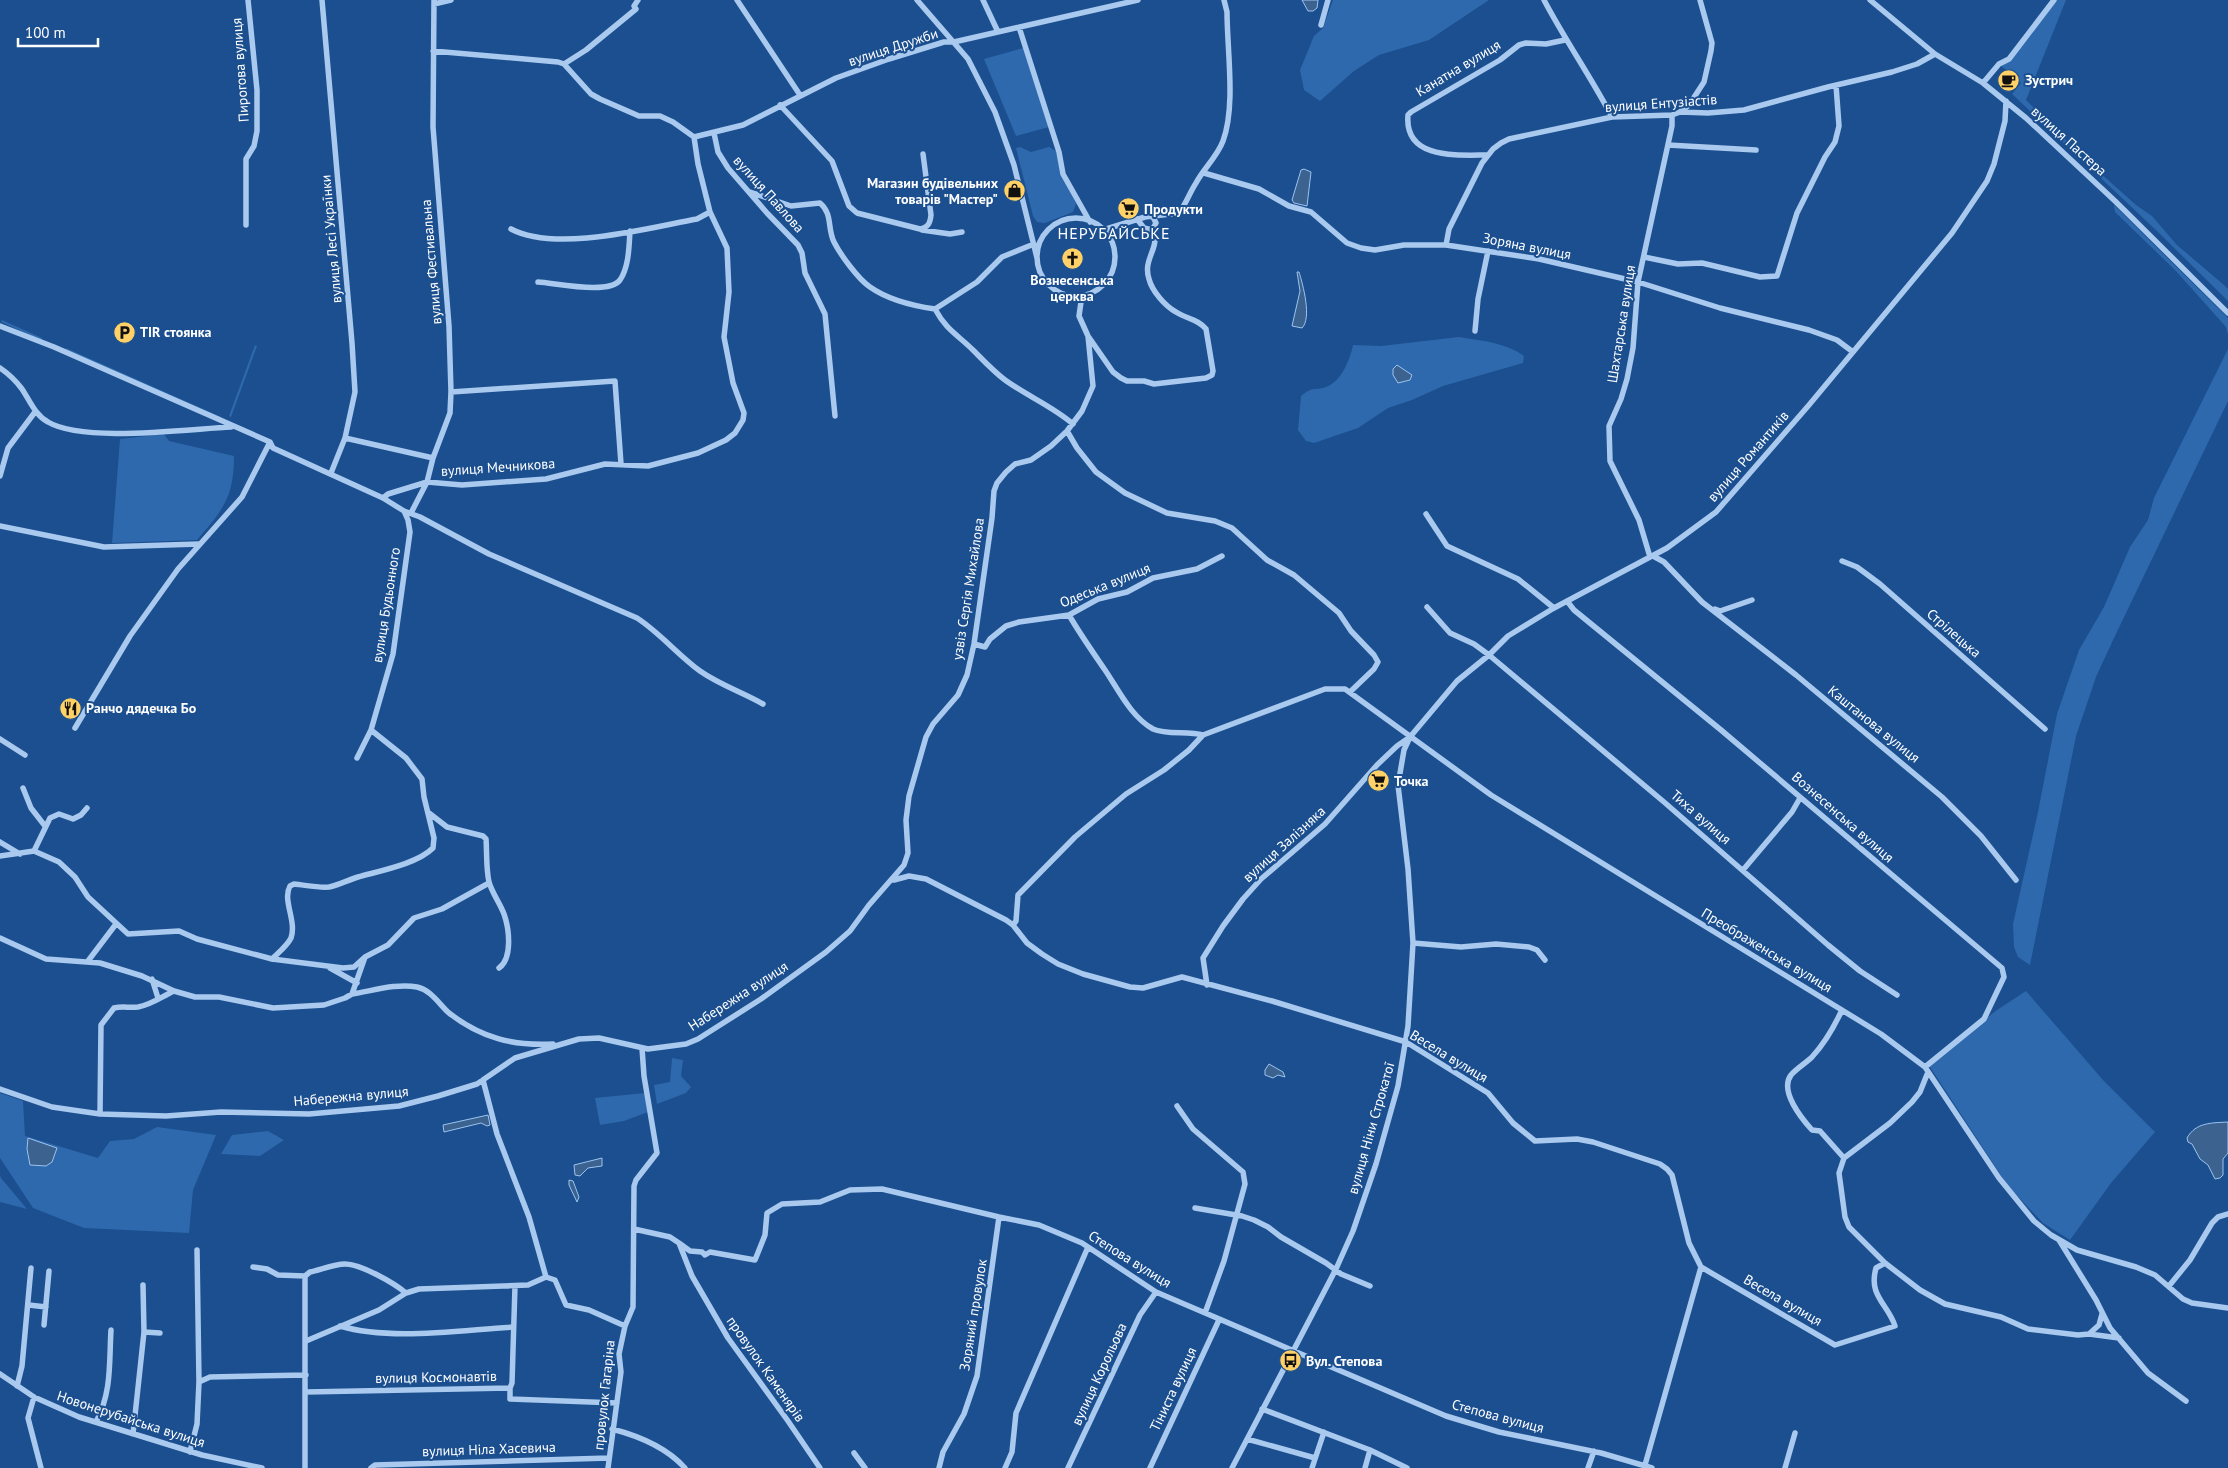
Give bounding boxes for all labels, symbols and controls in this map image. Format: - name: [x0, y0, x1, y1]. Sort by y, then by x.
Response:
- scale bar: [18, 15, 98, 47]
- street label: Пирогова вулиця: [227, 17, 253, 123]
- text: 100 m: [25, 23, 66, 42]
- street label: вулиця Дружби: [846, 24, 940, 70]
- street label: Канатна вулиця: [1412, 36, 1504, 100]
- cafe icon: Зустрич: [1997, 68, 2021, 92]
- place label: Зустрич: [2025, 71, 2073, 89]
- street label: вулиця Ентузіастів: [1604, 90, 1718, 116]
- street label: вулиця Пастера: [2028, 102, 2110, 180]
- street label: вулиця Павлова: [730, 152, 808, 236]
- street label: вулиця Лесі Українки: [316, 174, 346, 304]
- place label: Магазин будівельних товарів "Мастер": [867, 174, 999, 208]
- shop icon: Магазин будівельних товарів "Мастер": [1002, 179, 1026, 203]
- supermarket icon: Продукти: [1116, 197, 1140, 221]
- street label: вулиця Фестивальна: [417, 199, 445, 325]
- place label: Продукти: [1144, 200, 1203, 218]
- district label: НЕРУБАЙСЬКЕ: [1057, 223, 1171, 243]
- street label: Зоряна вулиця: [1481, 229, 1573, 263]
- church icon: Вознесенська церква: [1060, 246, 1084, 270]
- street label: Шахтарська вулиця: [1603, 264, 1639, 384]
- place label: Вознесенська церква: [1030, 271, 1114, 305]
- parking icon: TIR стоянка: [112, 320, 136, 344]
- place label: TIR стоянка: [140, 323, 212, 341]
- street label: вулиця Романтиків: [1703, 407, 1793, 505]
- street label: вулиця Мечникова: [440, 454, 556, 480]
- street label: узвіз Сергія Михайлова: [948, 517, 988, 661]
- street label: вулиця Будьонного: [368, 546, 404, 664]
- street label: Одеська вулиця: [1057, 559, 1153, 611]
- street label: Стрілецька: [1923, 605, 1985, 661]
- street label: Каштанова вулиця: [1824, 681, 1924, 767]
- restaurant icon: Ранчо дядечка Бо: [58, 696, 82, 720]
- place label: Ранчо дядечка Бо: [86, 699, 197, 717]
- street label: Вознесенська вулиця: [1788, 768, 1898, 866]
- supermarket icon: Точка: [1366, 769, 1390, 793]
- place label: Точка: [1394, 772, 1429, 790]
- street label: Тиха вулиця: [1667, 786, 1735, 848]
- street label: вулиця Залізняка: [1239, 802, 1329, 886]
- street label: Преображенська вулиця: [1698, 904, 1836, 996]
- street label: Набережна вулиця: [685, 957, 791, 1035]
- street label: Весела вулиця: [1407, 1026, 1491, 1086]
- street label: вулиця Ніни Строкатої: [1344, 1060, 1398, 1196]
- street label: Набережна вулиця: [293, 1082, 409, 1110]
- street label: Степова вулиця: [1085, 1226, 1175, 1292]
- street label: Зоряний провулок: [955, 1257, 991, 1372]
- street label: Весела вулиця: [1740, 1270, 1826, 1330]
- street label: провулок Каменярів: [723, 1313, 809, 1425]
- street label: вулиця Корольова: [1067, 1320, 1131, 1428]
- street label: провулок Гагаріна: [589, 1339, 619, 1451]
- street label: Тіниста вулиця: [1146, 1344, 1200, 1434]
- bus stop icon: Вул. Степова: [1278, 1349, 1302, 1373]
- place label: Вул. Степова: [1306, 1352, 1382, 1370]
- street label: вулиця Космонавтів: [375, 1367, 497, 1387]
- street label: Новонерубайська вулиця: [55, 1387, 207, 1451]
- street label: Степова вулиця: [1450, 1395, 1546, 1437]
- street label: вулиця Ніла Хасевича: [422, 1438, 556, 1460]

